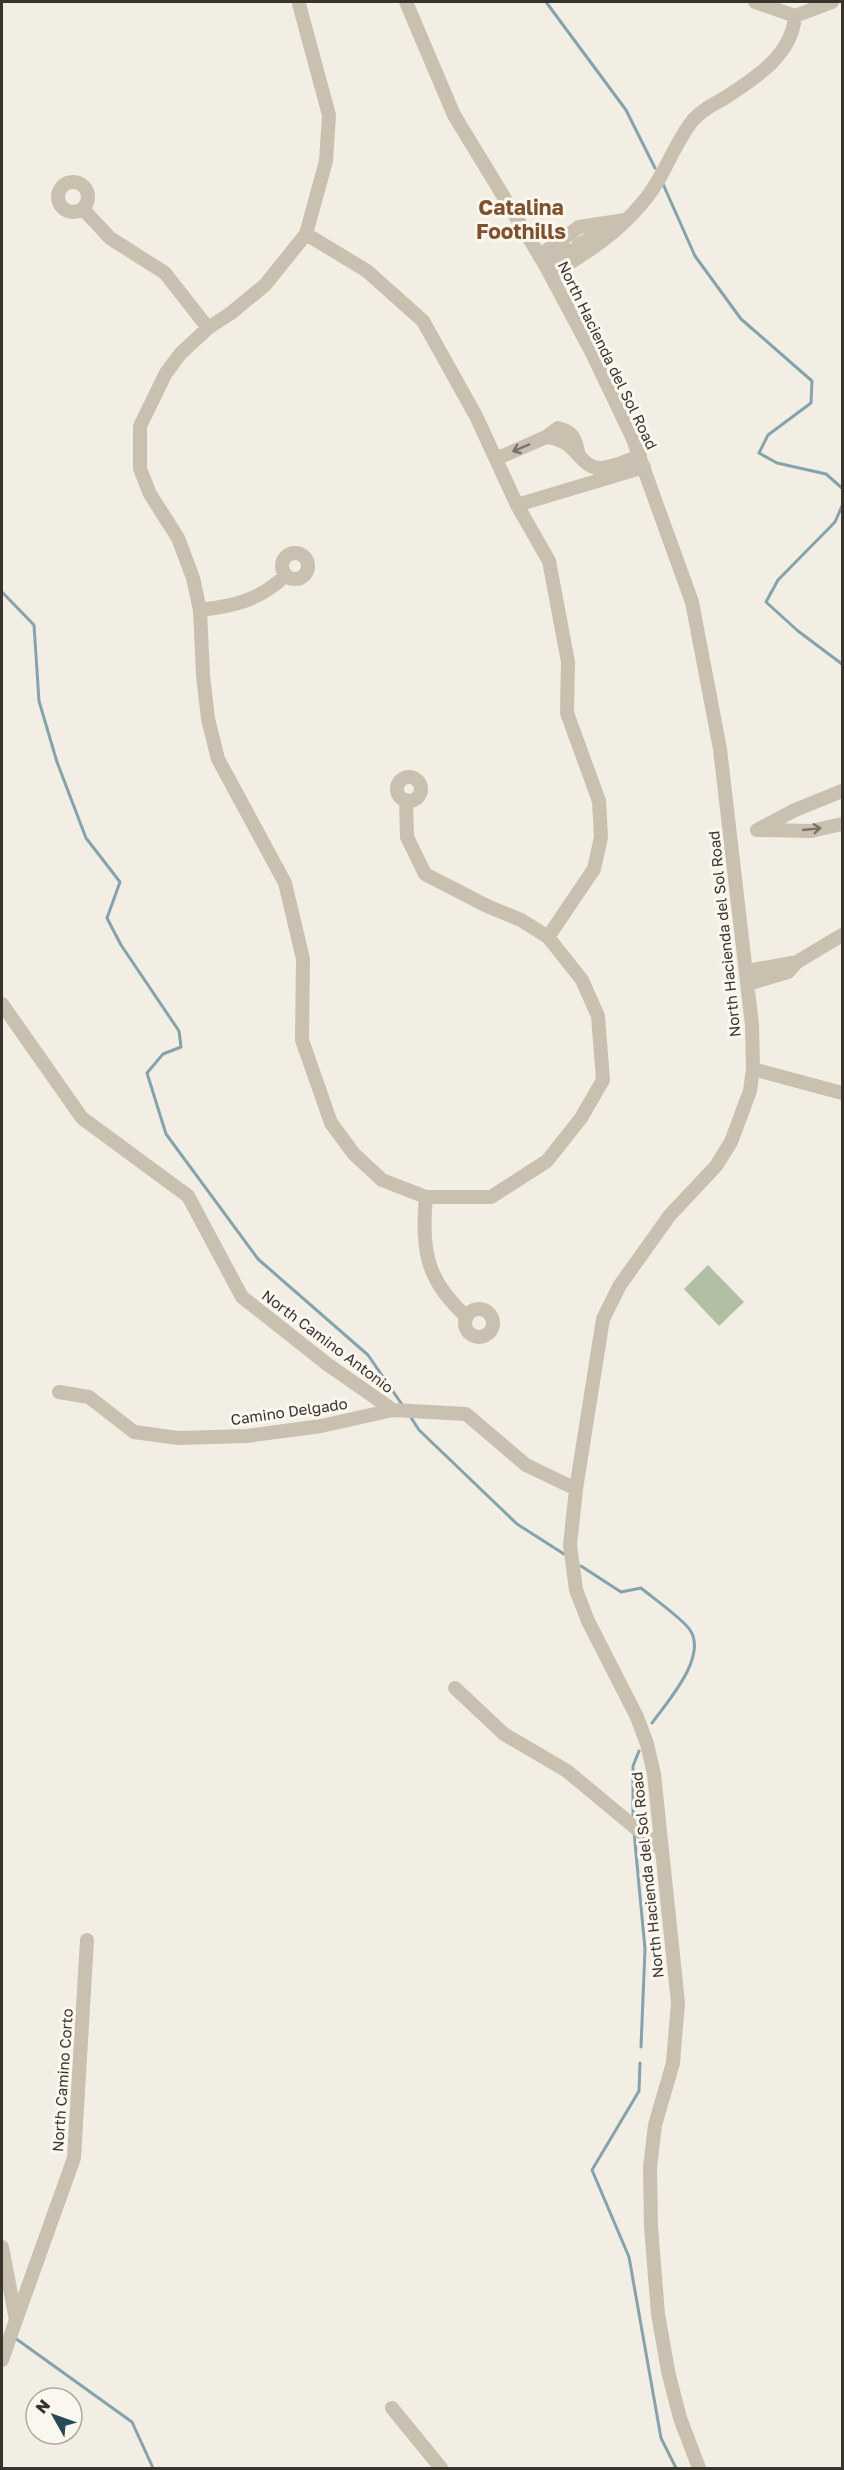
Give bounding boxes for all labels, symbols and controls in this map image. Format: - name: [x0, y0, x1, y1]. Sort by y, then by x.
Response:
- district label: Catalina Foothills: [476, 194, 566, 244]
- street label: North Hacienda del Sol Road: [554, 258, 662, 452]
- one-way arrow: [512, 443, 531, 454]
- one-way arrow: [801, 824, 821, 835]
- street label: North Hacienda del Sol Road: [704, 830, 744, 1038]
- street label: North Camino Antonio: [259, 1286, 397, 1396]
- street label: Camino Delgado: [229, 1394, 349, 1428]
- street label: North Hacienda del Sol Road: [627, 1771, 667, 1979]
- street label: North Camino Corto: [48, 2008, 76, 2152]
- north arrow: [24, 2386, 84, 2446]
- text: N: [31, 2395, 54, 2417]

